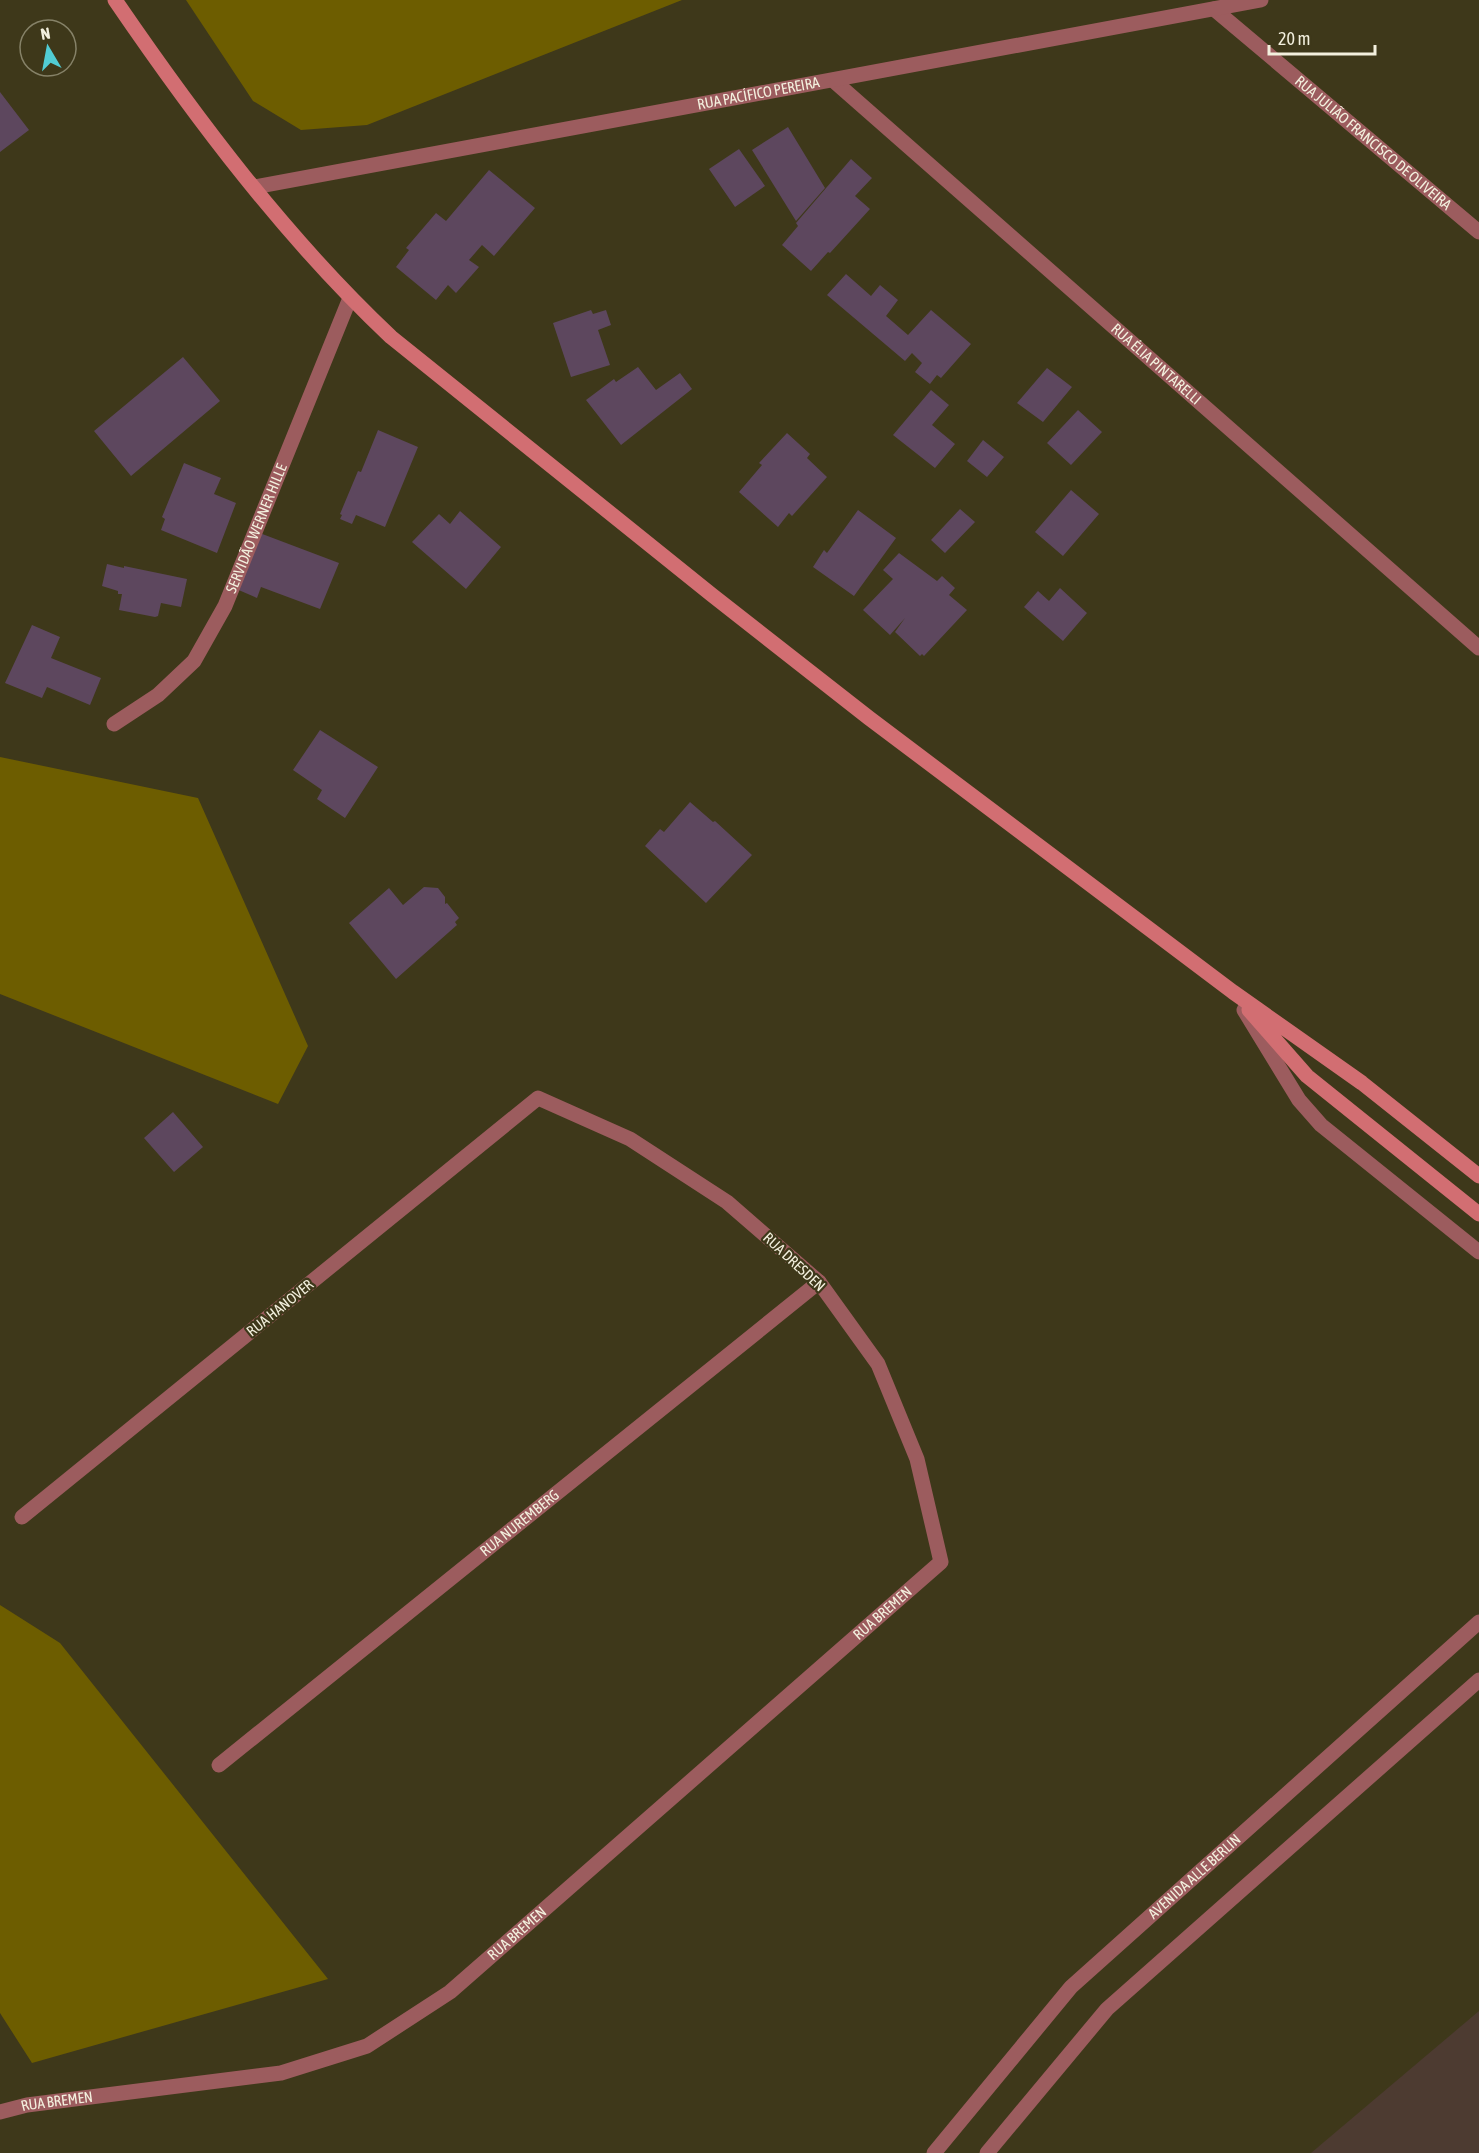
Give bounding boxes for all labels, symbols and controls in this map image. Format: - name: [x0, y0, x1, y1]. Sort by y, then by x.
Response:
- north arrow: [18, 18, 78, 78]
- scale bar: [1269, 18, 1376, 56]
- text: N: [39, 24, 52, 43]
- text: 20 m: [1278, 28, 1310, 49]
- street label: RUA JULIÃO FRANCISCO DE OLIVEIRA: [1292, 72, 1456, 214]
- street label: RUA PACÍFICO PEREIRA: [696, 73, 821, 113]
- street label: RUA ÉLIA PINTARELLI: [1108, 320, 1205, 408]
- street label: SERVIDÃO WERNER HILLE: [222, 461, 290, 595]
- street label: RUA DRESDEN: [760, 1229, 829, 1294]
- street label: RUA HANOVER: [243, 1275, 317, 1340]
- street label: RUA NUREMBERG: [477, 1486, 562, 1559]
- street label: RUA BREMEN: [849, 1583, 915, 1643]
- street label: AVENIDA ALLE BERLIN: [1144, 1830, 1244, 1922]
- street label: RUA BREMEN: [484, 1903, 549, 1963]
- street label: RUA BREMEN: [19, 2088, 94, 2114]

